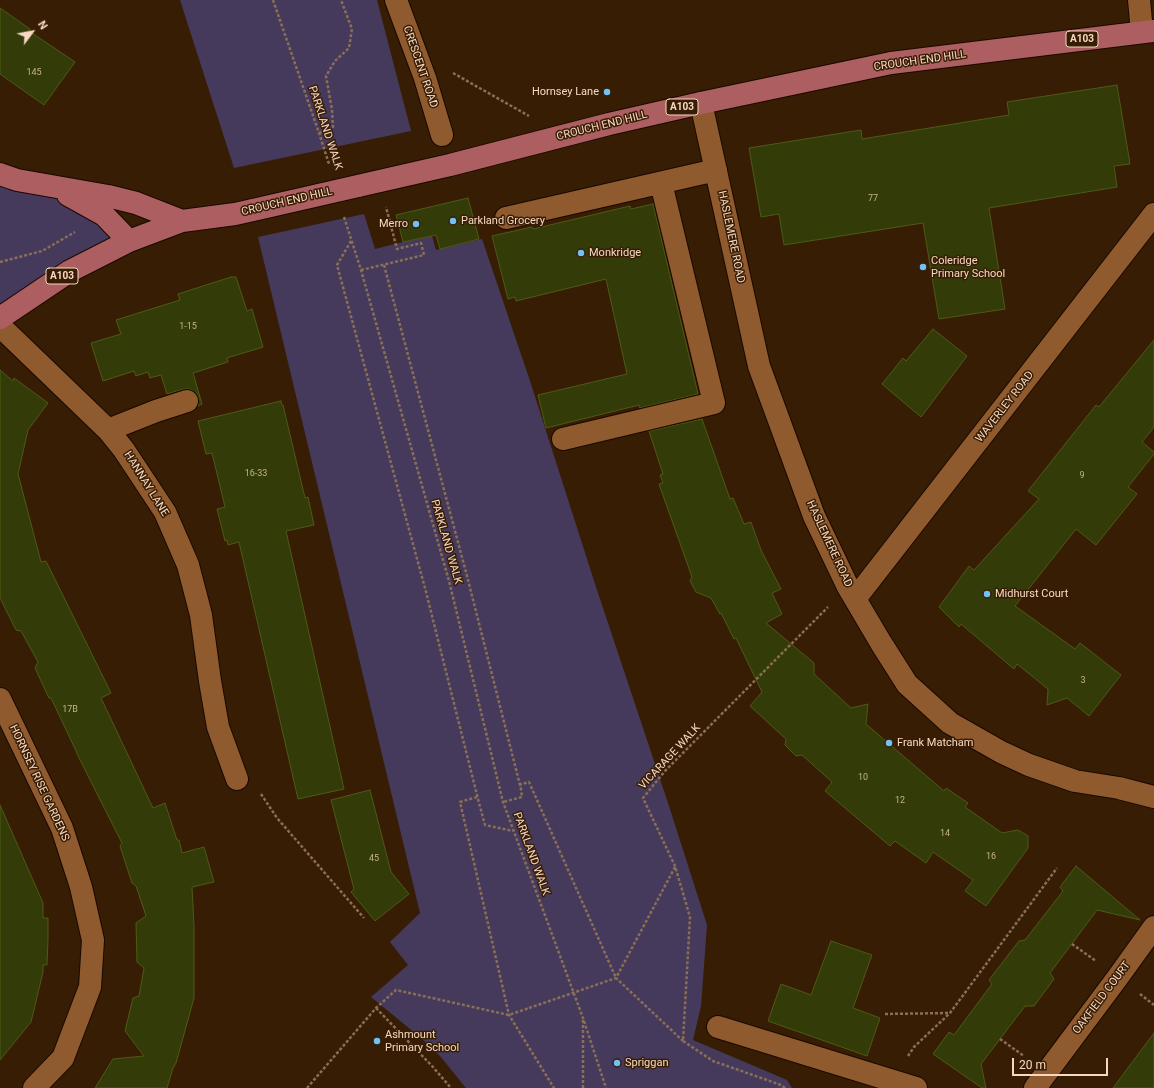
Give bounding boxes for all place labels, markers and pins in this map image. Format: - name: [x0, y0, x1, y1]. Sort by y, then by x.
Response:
- place label: Hornsey Lane: [532, 85, 599, 99]
- marker: Hornsey Lane: [602, 87, 612, 97]
- place label: Parkland Grocery: [461, 214, 545, 228]
- marker: Parkland Grocery: [448, 216, 458, 226]
- place label: Merro: [379, 217, 408, 231]
- marker: Merro: [411, 219, 421, 229]
- place label: Monkridge: [589, 246, 641, 260]
- marker: Monkridge: [576, 248, 586, 258]
- place label: Coleridge Primary School: [931, 254, 1005, 280]
- marker: Coleridge Primary School: [918, 262, 928, 272]
- place label: Midhurst Court: [995, 587, 1068, 601]
- marker: Midhurst Court: [982, 589, 992, 599]
- place label: Frank Matcham: [897, 736, 973, 750]
- marker: Frank Matcham: [884, 738, 894, 748]
- place label: Ashmount Primary School: [385, 1028, 459, 1054]
- marker: Ashmount Primary School: [372, 1036, 382, 1046]
- place label: Spriggan: [625, 1056, 669, 1070]
- marker: Spriggan: [612, 1058, 622, 1068]

